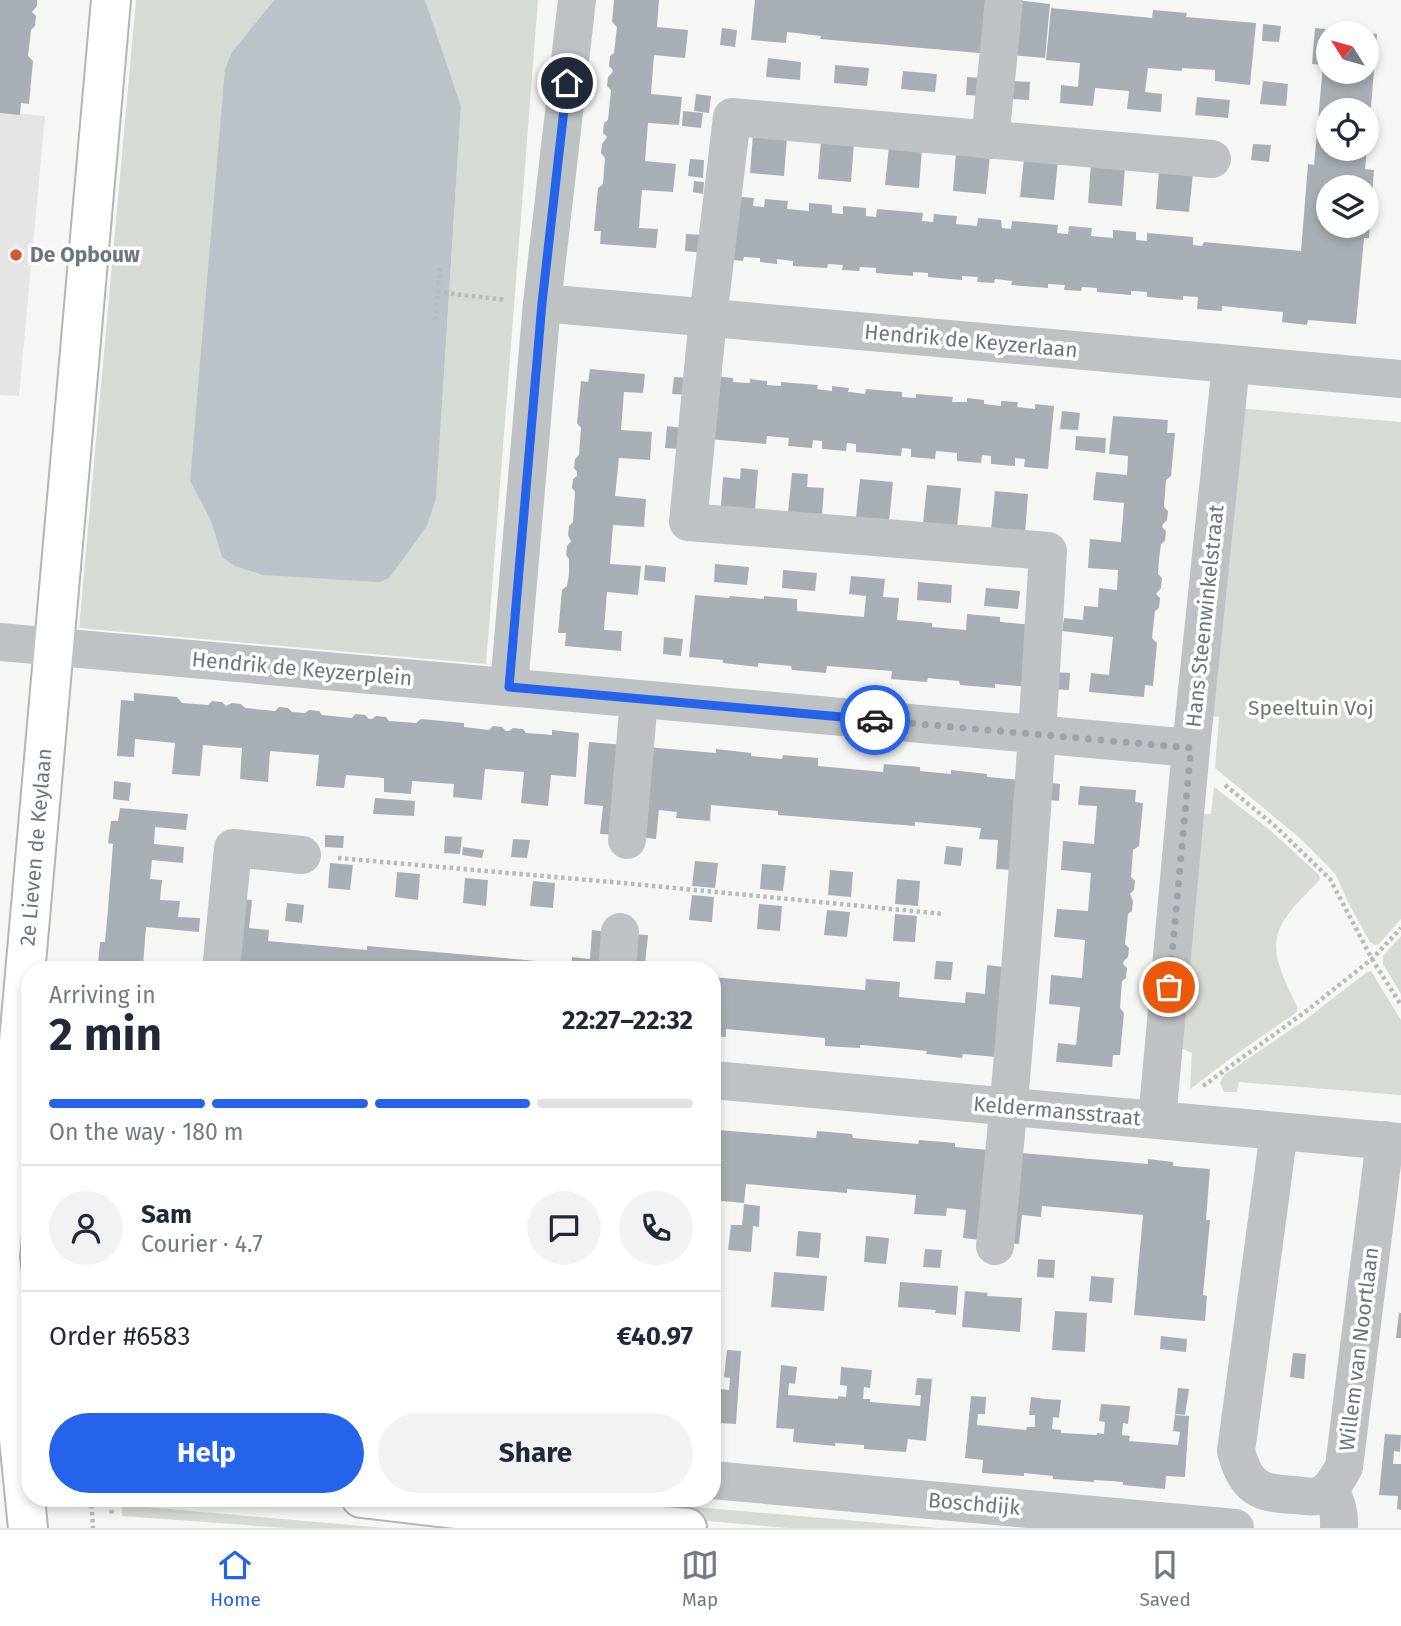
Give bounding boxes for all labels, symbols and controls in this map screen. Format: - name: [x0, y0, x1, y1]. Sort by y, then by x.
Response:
- north arrow: [1316, 21, 1379, 84]
- map controls: [1316, 21, 1379, 238]
- pin: [537, 53, 597, 113]
- icon: home: [548, 64, 586, 102]
- button: locate: [1316, 98, 1379, 161]
- button: layers: [1316, 175, 1379, 238]
- place label: De Opbouw: [30, 242, 140, 268]
- marker: De Opbouw: [8, 247, 24, 263]
- street label: Hendrik de Keyzerlaan: [863, 319, 1079, 363]
- street label: Hans Steenwinkelstraat: [1180, 503, 1230, 729]
- street label: Hendrik de Keyzerplein: [191, 646, 413, 692]
- courier: [840, 685, 910, 755]
- park label: Speeltuin Voj: [1248, 695, 1374, 721]
- icon: car: [856, 701, 894, 739]
- street label: 2e Lieven de Keylaan: [14, 747, 58, 947]
- pin: [1139, 957, 1199, 1017]
- icon: bag: [1150, 968, 1188, 1006]
- text: Arriving in: [49, 981, 156, 1009]
- text: 22:27–22:32: [562, 1005, 693, 1036]
- text: 2 min: [49, 1007, 162, 1062]
- street label: Keldermansstraat: [972, 1091, 1142, 1131]
- text: On the way · 180 m: [49, 1118, 244, 1146]
- button: person: [49, 1191, 123, 1265]
- button: chat: [527, 1191, 601, 1265]
- button: phone: [619, 1191, 693, 1265]
- text: Sam: [141, 1199, 192, 1230]
- text: Courier · 4.7: [141, 1230, 263, 1258]
- street label: Willem van Noortlaan: [1334, 1246, 1384, 1452]
- text: Order #6583: [49, 1321, 190, 1352]
- text: €40.97: [616, 1321, 693, 1352]
- button: Help: [49, 1413, 364, 1493]
- button: Share: [378, 1413, 693, 1493]
- street label: Boschdijk: [927, 1487, 1021, 1521]
- tab: Home: [210, 1546, 261, 1611]
- tab: Map: [681, 1546, 719, 1611]
- tab: Saved: [1139, 1546, 1191, 1611]

